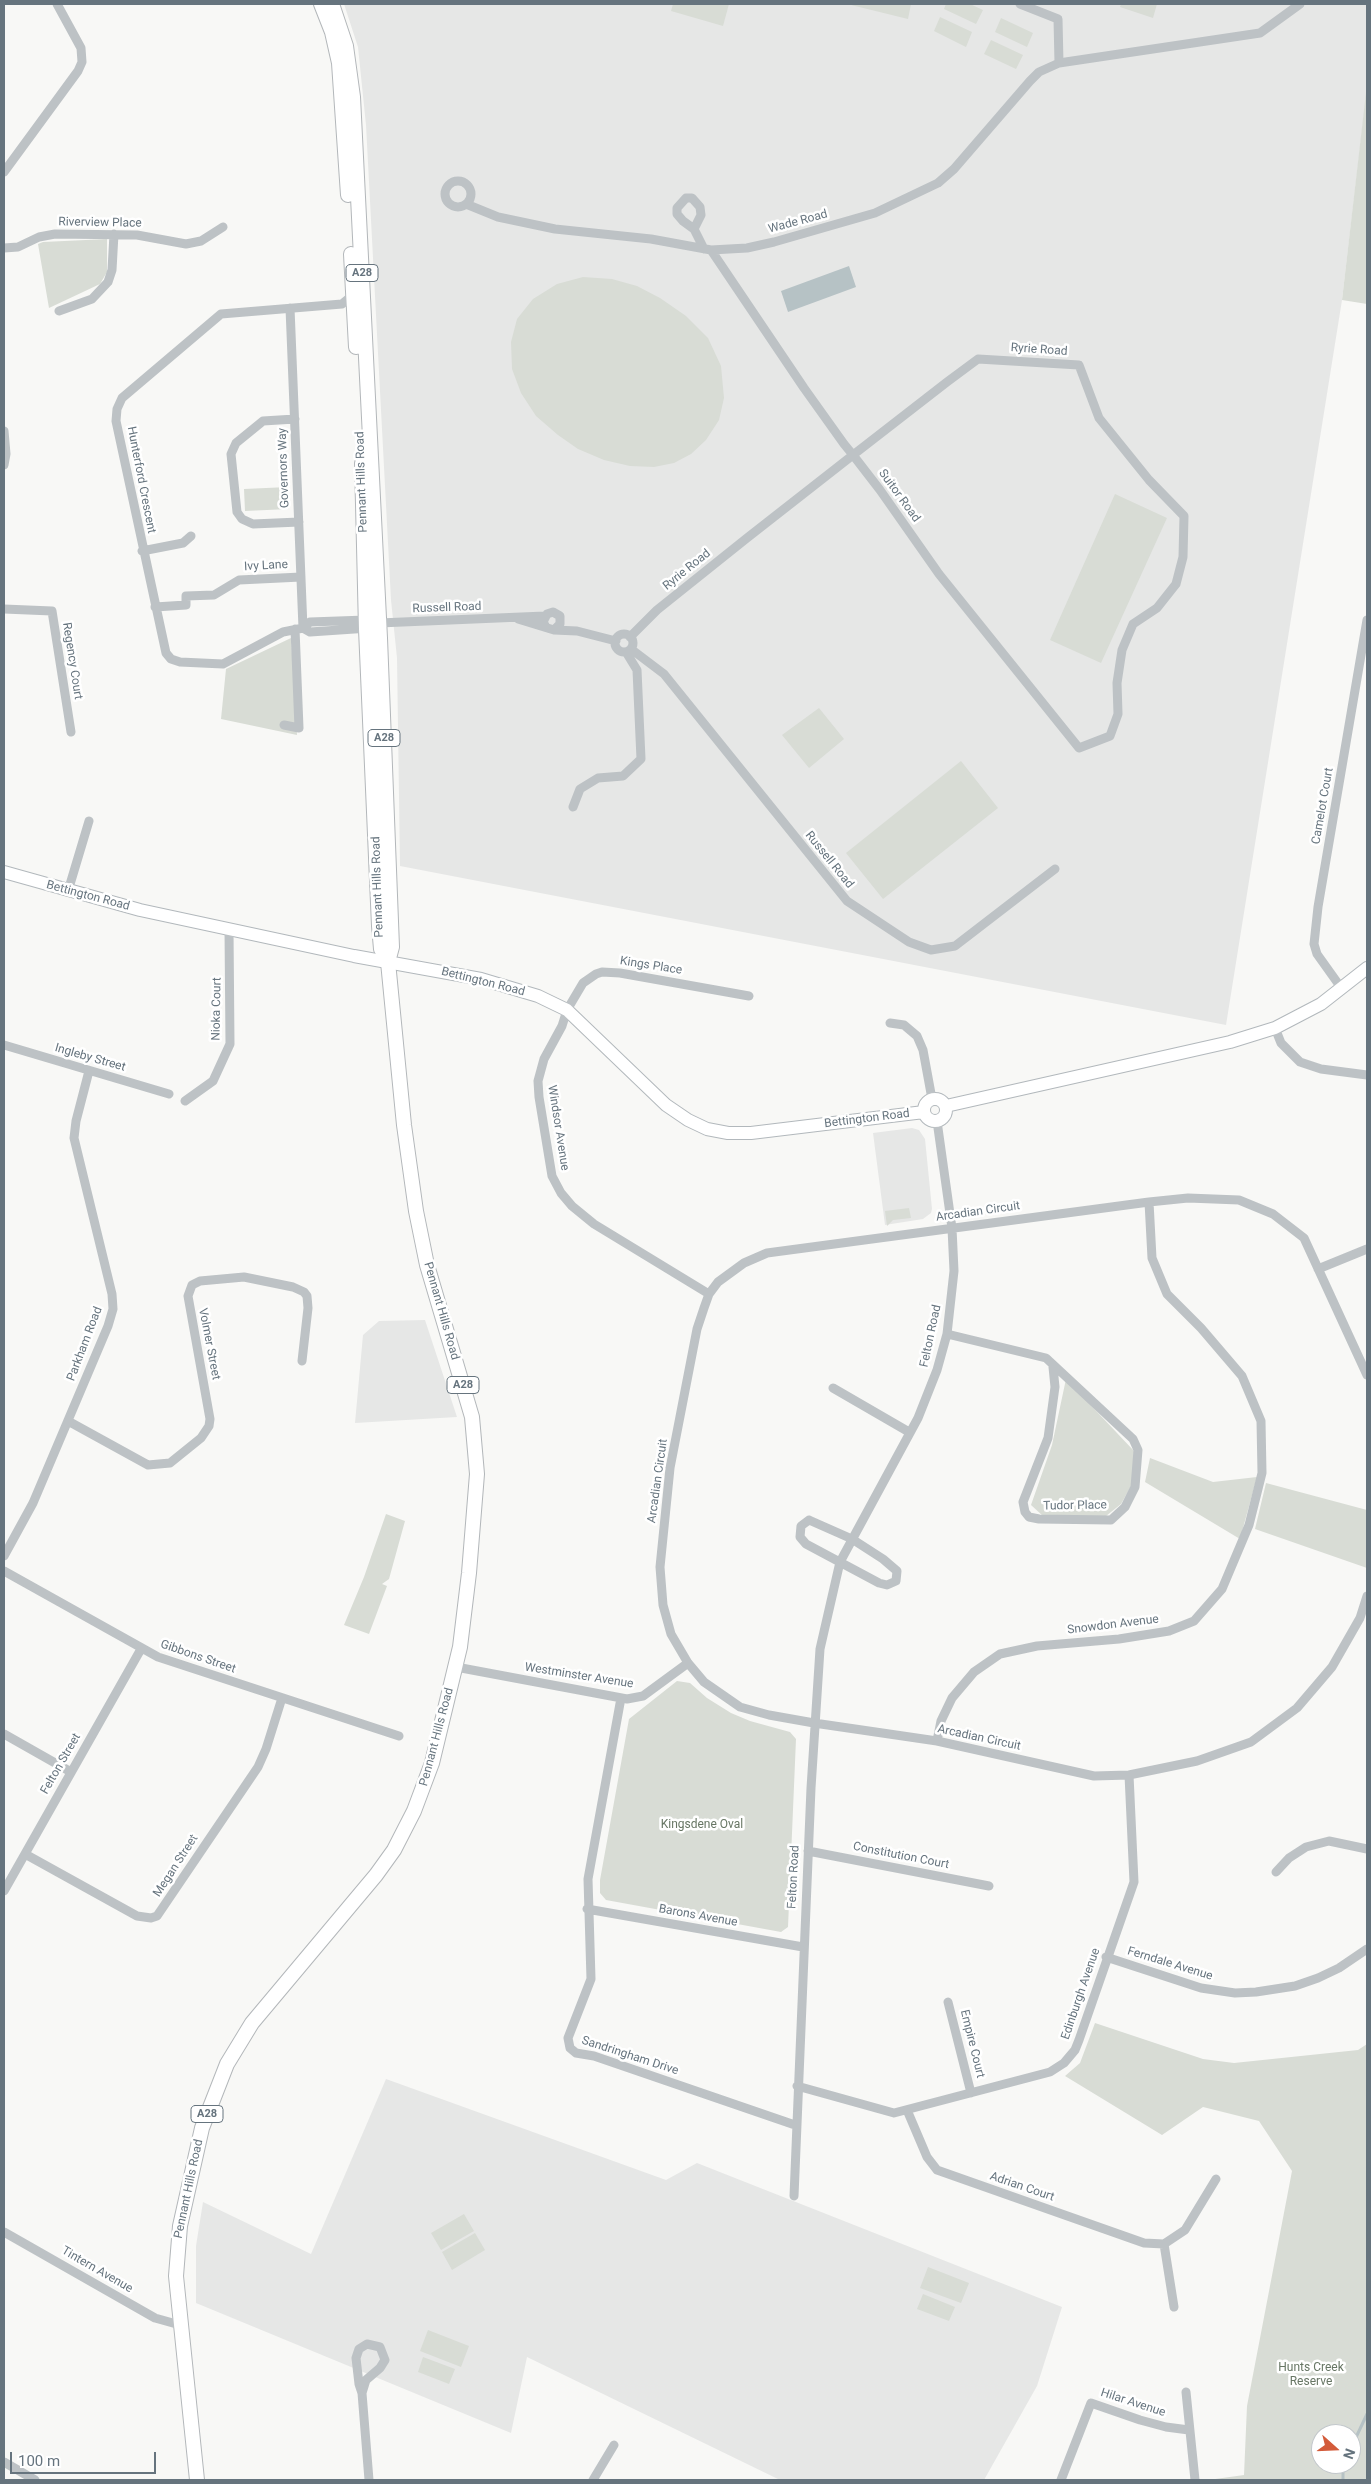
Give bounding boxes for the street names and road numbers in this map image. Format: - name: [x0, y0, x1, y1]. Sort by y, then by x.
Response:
- street label: Wade Road: [767, 207, 829, 237]
- street label: Riverview Place: [58, 215, 142, 231]
- road number: A28: [346, 264, 378, 282]
- street label: Ryrie Road: [1010, 341, 1068, 359]
- street label: Hunterford Crescent: [124, 425, 158, 535]
- street label: Governors Way: [275, 428, 293, 508]
- street label: Pennant Hills Road: [353, 431, 371, 533]
- street label: Suitor Road: [875, 467, 923, 525]
- street label: Ryrie Road: [660, 546, 714, 594]
- street label: Ivy Lane: [244, 558, 288, 574]
- street label: Russell Road: [412, 600, 482, 616]
- street label: Regency Court: [59, 621, 85, 701]
- road number: A28: [368, 730, 400, 746]
- street label: Camelot Court: [1309, 767, 1337, 845]
- street label: Russell Road: [802, 829, 856, 891]
- street label: Pennant Hills Road: [369, 836, 387, 938]
- street label: Bettington Road: [45, 878, 131, 914]
- street label: Kings Place: [619, 954, 683, 978]
- street label: Bettington Road: [440, 965, 526, 999]
- street label: Nioka Court: [209, 977, 225, 1041]
- street label: Ingleby Street: [53, 1041, 127, 1075]
- street label: Windsor Avenue: [544, 1084, 572, 1172]
- street label: Bettington Road: [824, 1107, 910, 1131]
- street label: Arcadian Circuit: [935, 1199, 1021, 1225]
- street label: Pennant Hills Road: [420, 1260, 462, 1362]
- street label: Felton Road: [917, 1303, 945, 1369]
- street label: Parkham Road: [64, 1305, 106, 1383]
- street label: Volmer Street: [195, 1307, 223, 1381]
- road number: A28: [447, 1376, 479, 1394]
- street label: Arcadian Circuit: [645, 1438, 671, 1524]
- street label: Tudor Place: [1043, 1498, 1107, 1514]
- street label: Snowdon Avenue: [1066, 1612, 1160, 1638]
- street label: Gibbons Street: [158, 1637, 238, 1677]
- street label: Westminster Avenue: [524, 1660, 634, 1692]
- street label: Pennant Hills Road: [417, 1686, 457, 1788]
- street label: Arcadian Circuit: [936, 1722, 1022, 1754]
- street label: Felton Street: [38, 1731, 84, 1797]
- street label: Megan Street: [151, 1832, 201, 1900]
- street label: Constitution Court: [852, 1840, 950, 1872]
- street label: Felton Road: [785, 1845, 803, 1909]
- street label: Barons Avenue: [657, 1902, 739, 1930]
- street label: Ferndale Avenue: [1126, 1944, 1214, 1984]
- street label: Edinburgh Avenue: [1059, 1946, 1103, 2042]
- street label: Empire Court: [957, 2008, 987, 2080]
- street label: Sandringham Drive: [580, 2034, 680, 2078]
- road number: A28: [191, 2106, 223, 2122]
- street label: Pennant Hills Road: [171, 2138, 207, 2240]
- street label: Adrian Court: [988, 2169, 1056, 2205]
- street label: Tintern Avenue: [59, 2244, 135, 2296]
- street label: Hilar Avenue: [1099, 2386, 1167, 2420]

